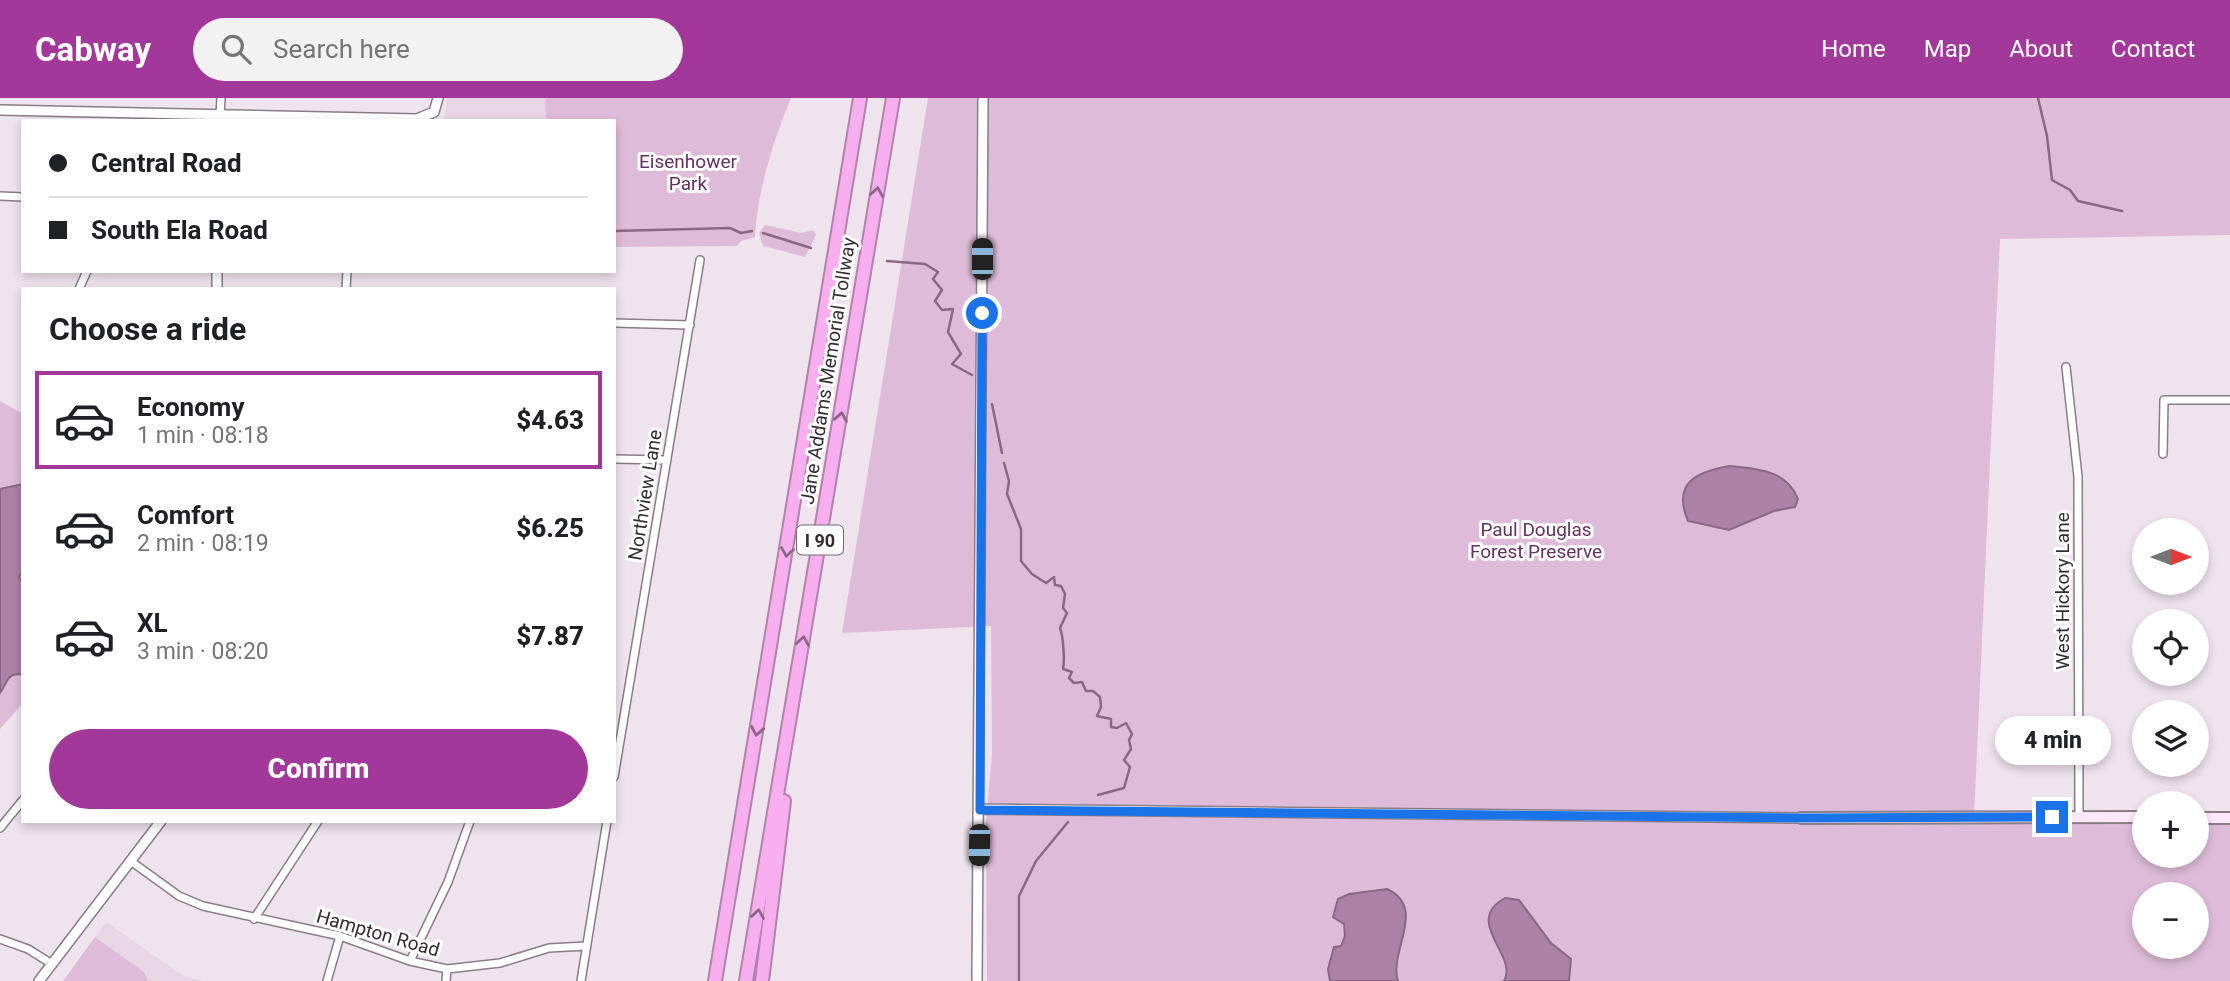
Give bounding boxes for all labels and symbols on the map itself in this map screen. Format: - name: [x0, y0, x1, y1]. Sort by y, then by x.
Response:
- park label: Eisenhower Park: [639, 150, 738, 195]
- one-way arrow: [869, 186, 884, 198]
- street label: Jane Addams Memorial Tollway: [796, 236, 860, 506]
- car: [972, 238, 993, 280]
- route start: [966, 297, 998, 329]
- one-way arrow: [833, 411, 848, 422]
- street label: Northview Lane: [623, 428, 667, 562]
- street label: West Hickory Lane: [2051, 512, 2074, 670]
- park label: Paul Douglas Forest Preserve: [1470, 518, 1602, 563]
- north arrow: [2132, 518, 2208, 595]
- road number: I 90: [797, 526, 843, 555]
- one-way arrow: [780, 546, 795, 558]
- one-way arrow: [795, 635, 810, 647]
- callout: 4 min: [1994, 716, 2110, 764]
- one-way arrow: [750, 725, 765, 737]
- route end: [2036, 801, 2068, 833]
- car: [969, 824, 990, 866]
- street label: Hampton Road: [314, 904, 442, 962]
- one-way arrow: [750, 908, 765, 920]

